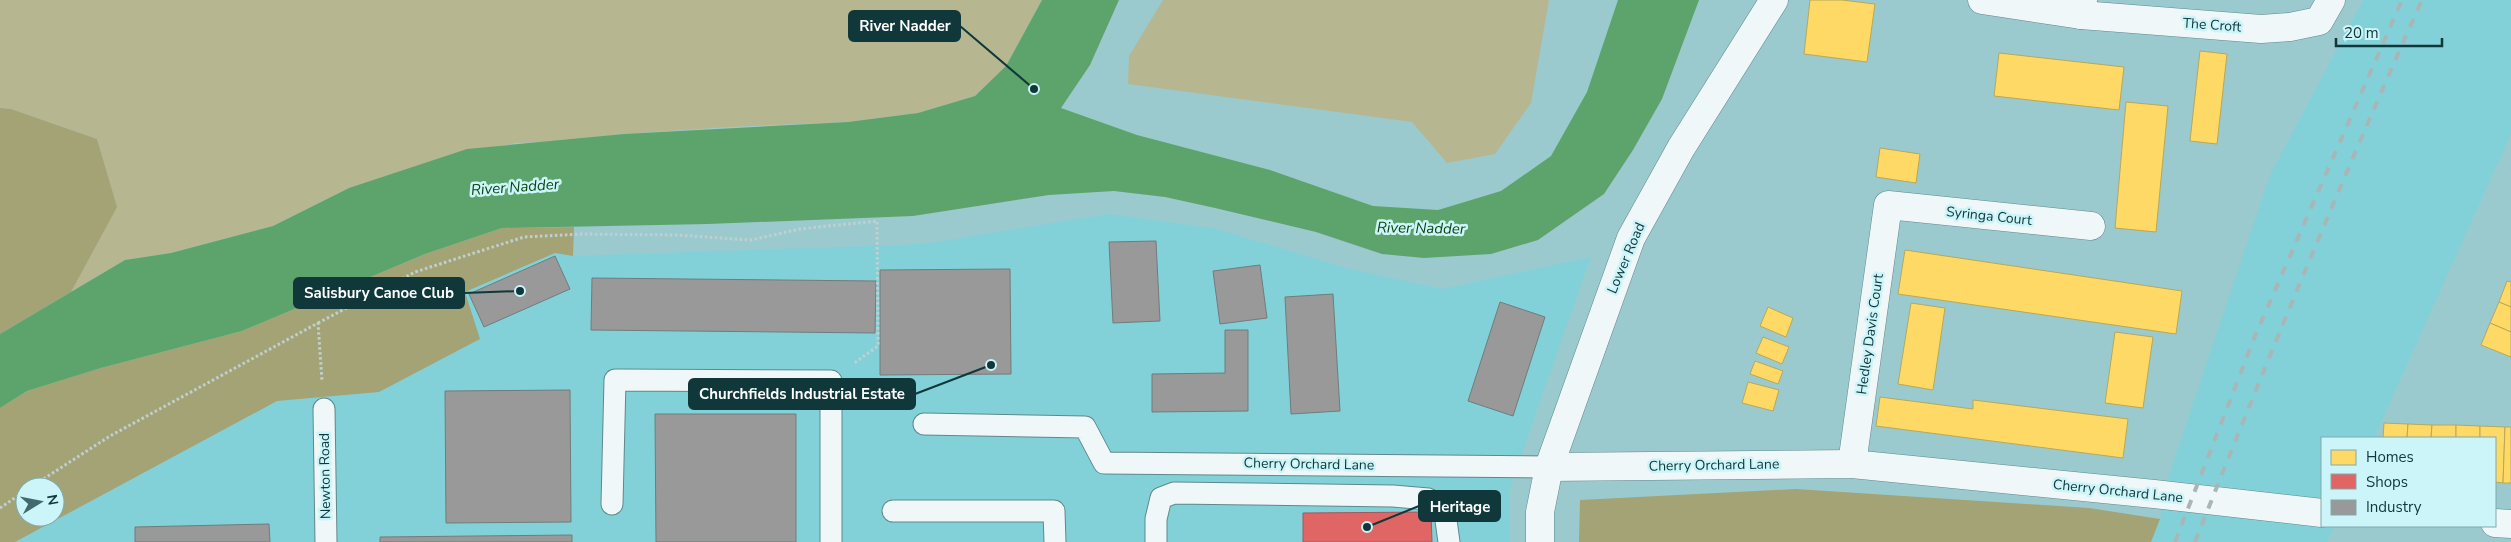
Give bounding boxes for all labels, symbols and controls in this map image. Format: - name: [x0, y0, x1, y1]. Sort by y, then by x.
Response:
- callout: River Nadder: [849, 11, 960, 41]
- street label: The Croft: [2182, 13, 2242, 37]
- scale bar: [2336, 15, 2442, 47]
- text: River Nadder: [859, 16, 951, 36]
- text: 20 m: [2344, 23, 2379, 43]
- water label: River Nadder: [470, 174, 560, 200]
- street label: Syringa Court: [1945, 202, 2033, 230]
- water label: River Nadder: [1377, 217, 1466, 239]
- street label: Lower Road: [1603, 220, 1649, 296]
- street label: Hedley Davis Court: [1852, 272, 1888, 396]
- callout: Salisbury Canoe Club: [294, 278, 464, 308]
- text: Salisbury Canoe Club: [304, 283, 454, 303]
- callout: Churchfields Industrial Estate: [689, 379, 915, 409]
- text: Churchfields Industrial Estate: [699, 384, 905, 404]
- street label: Newton Road: [315, 433, 335, 519]
- legend: [2321, 437, 2496, 527]
- text: Homes: [2366, 447, 2414, 467]
- street label: Cherry Orchard Lane: [1244, 453, 1374, 475]
- street label: Cherry Orchard Lane: [1649, 454, 1779, 476]
- text: Shops: [2366, 472, 2408, 492]
- street label: Cherry Orchard Lane: [2052, 475, 2184, 507]
- north arrow: [15, 477, 65, 527]
- callout: Heritage: [1419, 491, 1500, 521]
- text: N: [42, 493, 63, 507]
- text: Heritage: [1430, 497, 1490, 517]
- text: Industry: [2366, 497, 2422, 517]

